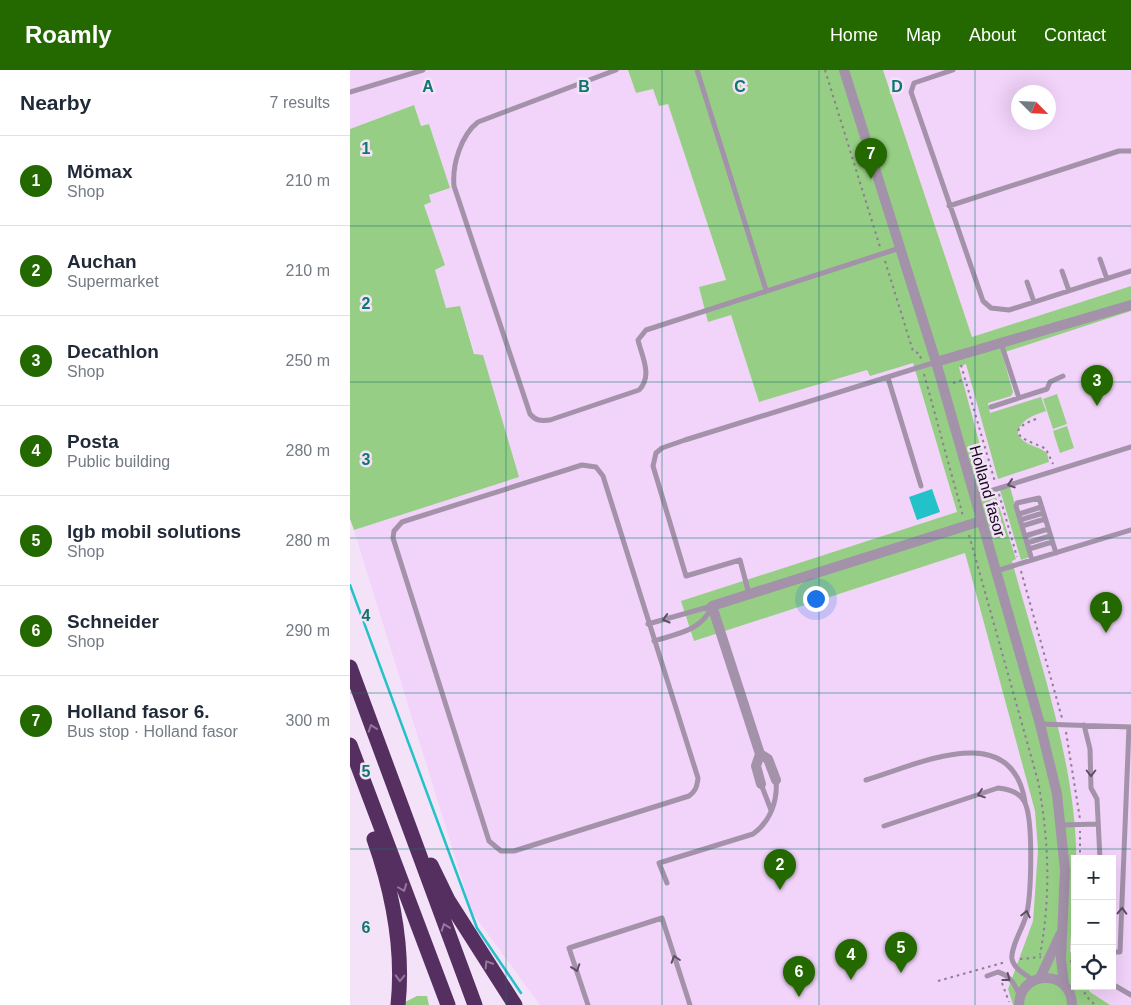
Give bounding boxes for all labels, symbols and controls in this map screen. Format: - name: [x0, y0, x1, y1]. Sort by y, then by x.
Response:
- text: Roamly: [25, 21, 112, 48]
- text: Home: [830, 25, 878, 45]
- text: Map: [906, 25, 941, 45]
- text: About: [969, 25, 1016, 45]
- text: Contact: [1044, 25, 1106, 45]
- text: A: [422, 78, 434, 95]
- text: B: [578, 78, 590, 95]
- text: C: [734, 78, 746, 95]
- text: D: [891, 78, 903, 95]
- north arrow: [1011, 85, 1056, 130]
- text: Nearby: [20, 91, 91, 114]
- text: 7 results: [270, 94, 330, 111]
- pin: 7: [855, 138, 887, 179]
- text: 1: [362, 140, 371, 157]
- text: Mömax: [67, 161, 132, 182]
- text: 1: [32, 172, 40, 189]
- text: 210 m: [286, 172, 330, 189]
- text: Shop: [67, 183, 104, 200]
- text: Auchan: [67, 251, 137, 272]
- text: 2: [32, 262, 40, 279]
- text: 210 m: [286, 262, 330, 279]
- text: Supermarket: [67, 273, 159, 290]
- text: 2: [362, 295, 371, 312]
- text: Decathlon: [67, 341, 159, 362]
- text: 3: [32, 352, 40, 369]
- text: 250 m: [286, 352, 330, 369]
- text: Shop: [67, 363, 104, 380]
- pin: 3: [1081, 365, 1113, 406]
- text: Posta: [67, 431, 119, 452]
- text: 4: [32, 442, 40, 459]
- text: 280 m: [286, 442, 330, 459]
- street label: Holland fasor: [966, 443, 1009, 539]
- text: 3: [362, 451, 371, 468]
- text: Public building: [67, 453, 170, 470]
- one-way arrow: [1008, 478, 1016, 488]
- text: lgb mobil solutions: [67, 521, 241, 542]
- text: 5: [32, 532, 40, 549]
- text: 280 m: [286, 532, 330, 549]
- text: Shop: [67, 543, 104, 560]
- your location: [803, 586, 829, 612]
- pin: 1: [1090, 592, 1122, 633]
- text: 4: [362, 607, 371, 624]
- text: Schneider: [67, 611, 159, 632]
- one-way arrow: [662, 613, 670, 623]
- text: 6: [32, 622, 40, 639]
- text: 290 m: [286, 622, 330, 639]
- text: Shop: [67, 633, 104, 650]
- text: Holland fasor 6.: [67, 701, 210, 722]
- text: 7: [32, 712, 40, 729]
- text: 300 m: [286, 712, 330, 729]
- text: Bus stop · Holland fasor: [67, 723, 238, 740]
- one-way arrow: [368, 724, 378, 733]
- text: 5: [362, 763, 371, 780]
- one-way arrow: [1085, 770, 1096, 778]
- one-way arrow: [977, 788, 986, 798]
- pin: 2: [764, 849, 796, 890]
- map controls: [1071, 855, 1116, 990]
- button: +: [1071, 855, 1116, 900]
- one-way arrow: [397, 883, 407, 891]
- button: −: [1071, 900, 1116, 945]
- one-way arrow: [1117, 906, 1127, 914]
- one-way arrow: [1020, 910, 1031, 919]
- text: 6: [362, 919, 371, 936]
- one-way arrow: [441, 923, 451, 932]
- pin: 5: [885, 932, 917, 973]
- pin: 4: [835, 939, 867, 980]
- button: locate: [1071, 945, 1116, 990]
- one-way arrow: [671, 955, 681, 963]
- pin: 6: [783, 956, 815, 997]
- one-way arrow: [485, 961, 494, 970]
- one-way arrow: [570, 964, 580, 972]
- one-way arrow: [1002, 972, 1011, 981]
- one-way arrow: [394, 974, 405, 982]

